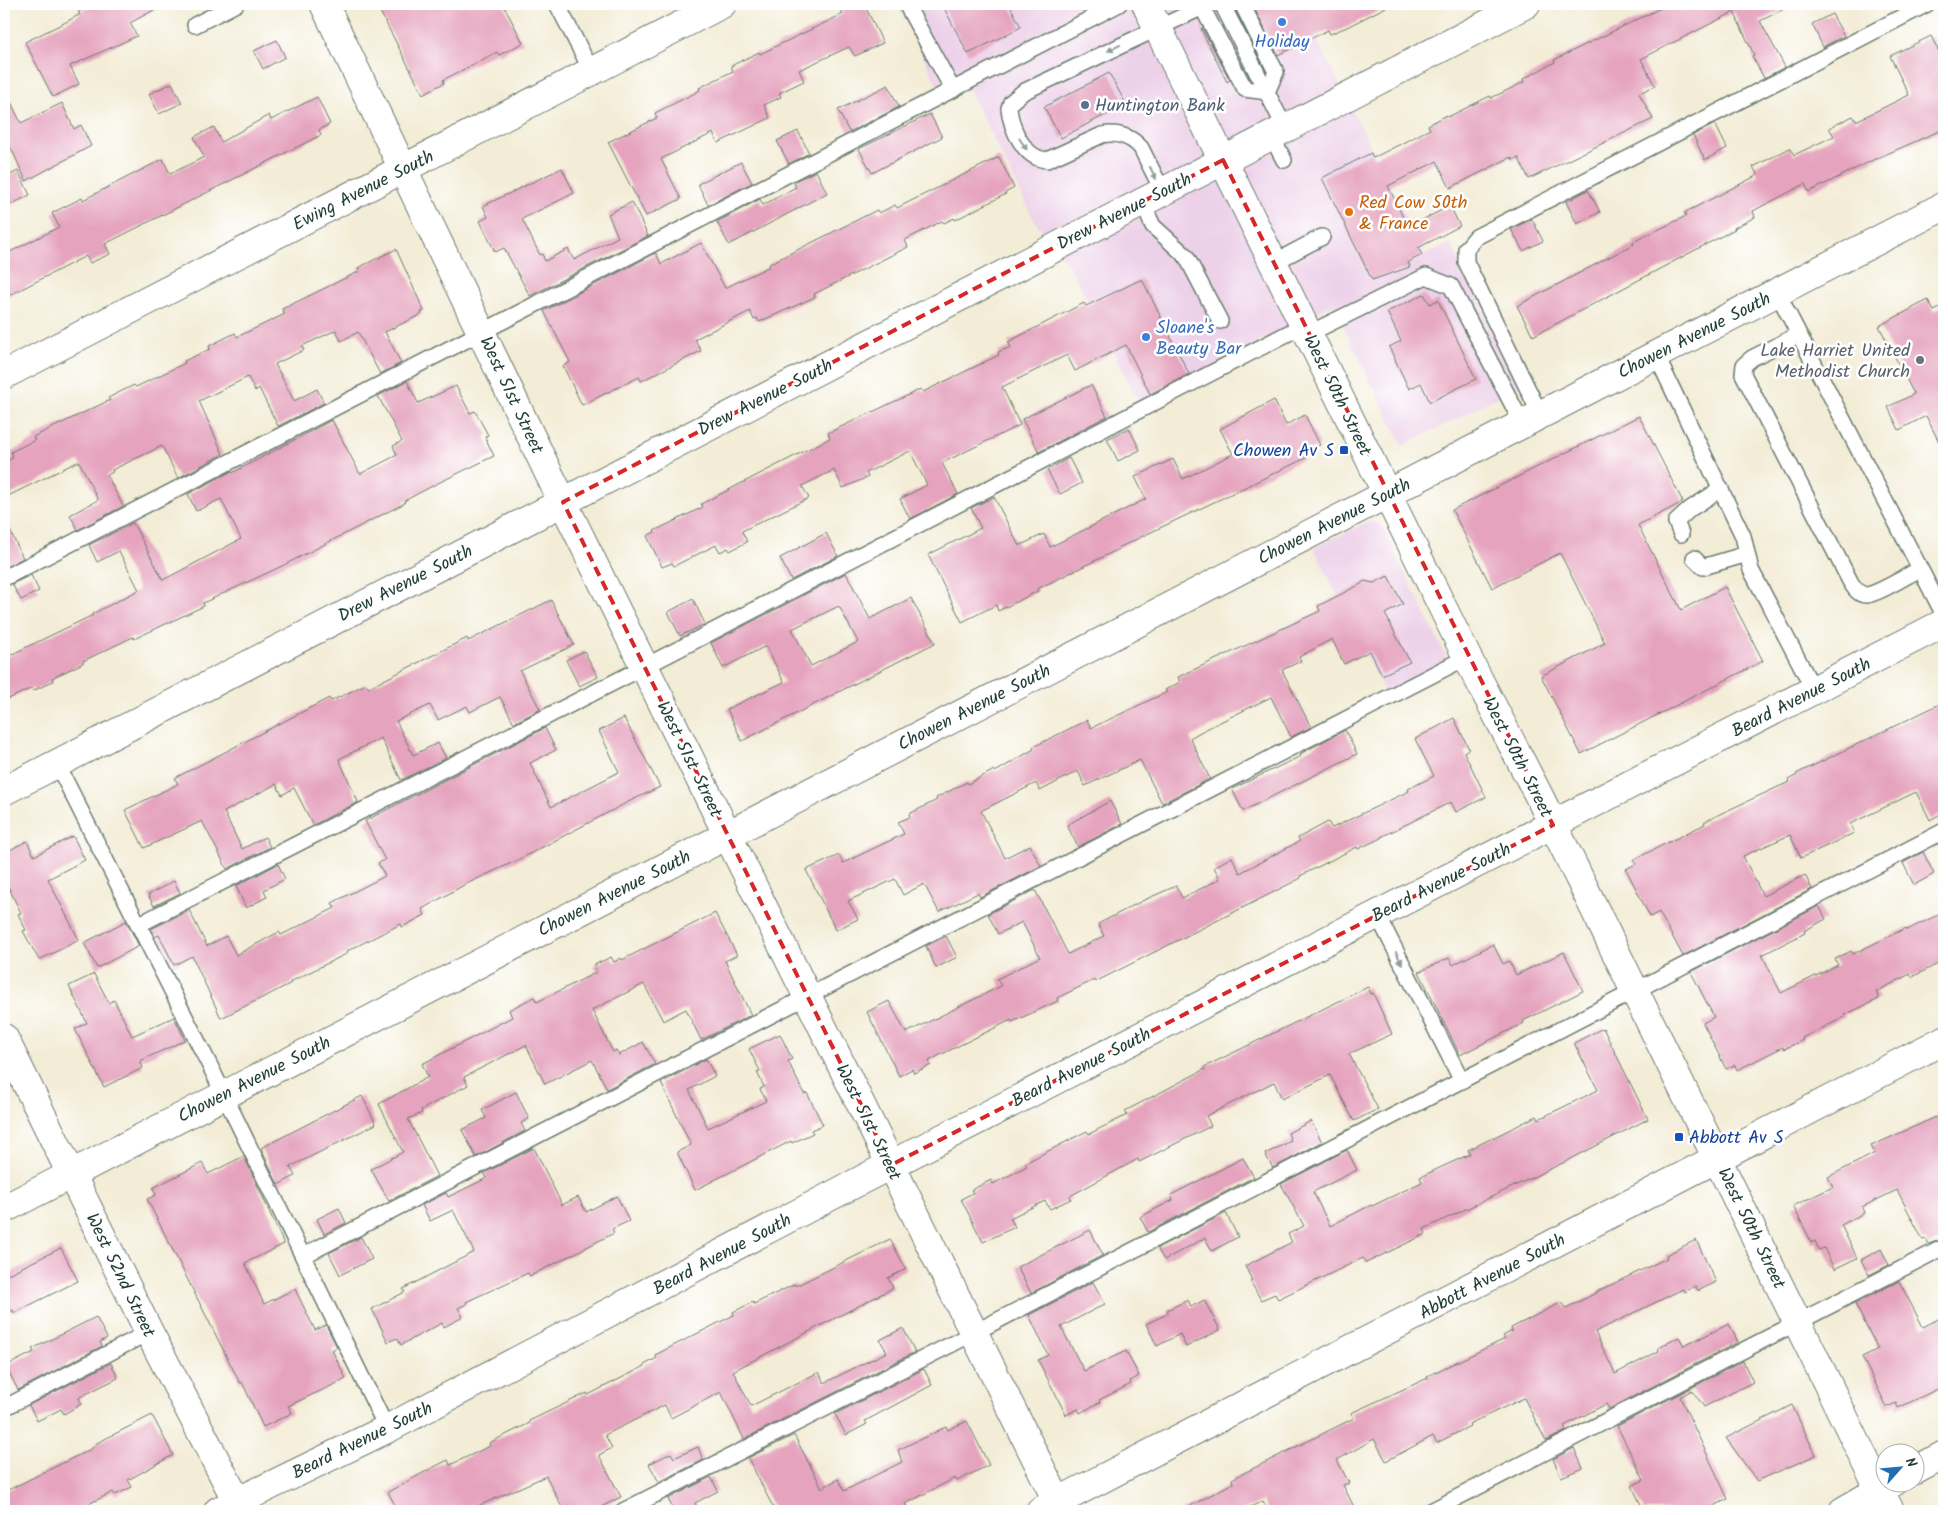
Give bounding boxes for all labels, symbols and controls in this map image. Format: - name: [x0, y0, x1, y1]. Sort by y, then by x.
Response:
- marker: Holiday: [1276, 16, 1288, 28]
- place label: Holiday: [1255, 28, 1310, 57]
- one-way arrow: [1107, 44, 1121, 52]
- place label: Huntington Bank: [1095, 92, 1225, 121]
- marker: Huntington Bank: [1079, 99, 1091, 111]
- one-way arrow: [1018, 138, 1028, 151]
- street label: Ewing Avenue South: [288, 143, 440, 240]
- one-way arrow: [1149, 165, 1158, 180]
- street label: Drew Avenue South: [1052, 166, 1197, 259]
- place label: Red Cow 50th & France: [1359, 189, 1467, 239]
- marker: Red Cow 50th & France: [1343, 206, 1355, 218]
- street label: Chowen Avenue South: [1613, 285, 1776, 388]
- place label: Sloane's Beauty Bar: [1156, 314, 1242, 364]
- street label: West 50th Street: [1295, 330, 1379, 462]
- marker: Sloane's Beauty Bar: [1140, 331, 1152, 343]
- street label: West 51st Street: [471, 332, 551, 460]
- place label: Lake Harriet United Methodist Church: [1760, 337, 1911, 387]
- street label: Drew Avenue South: [693, 352, 838, 445]
- marker: Lake Harriet United Methodist Church: [1914, 354, 1926, 366]
- place label: Chowen Av S: [1233, 437, 1334, 466]
- marker: Chowen Av S: [1338, 444, 1350, 456]
- street label: Chowen Avenue South: [1253, 471, 1416, 574]
- street label: Drew Avenue South: [333, 538, 478, 631]
- street label: Beard Avenue South: [1727, 651, 1877, 746]
- street label: Chowen Avenue South: [893, 657, 1056, 760]
- street label: West 50th Street: [1474, 692, 1560, 824]
- street label: West 51st Street: [648, 696, 730, 824]
- street label: Beard Avenue South: [1367, 836, 1517, 931]
- street label: Chowen Avenue South: [533, 843, 696, 946]
- one-way arrow: [1395, 951, 1403, 965]
- street label: Beard Avenue South: [1007, 1021, 1157, 1116]
- street label: Chowen Avenue South: [173, 1029, 336, 1132]
- street label: West 51st Street: [827, 1059, 909, 1187]
- place label: Abbott Av S: [1689, 1124, 1784, 1153]
- marker: Abbott Av S: [1673, 1131, 1685, 1143]
- street label: West 50th Street: [1709, 1163, 1793, 1295]
- street label: Beard Avenue South: [648, 1207, 797, 1304]
- street label: West 52nd Street: [77, 1208, 163, 1344]
- street label: Abbott Avenue South: [1414, 1226, 1571, 1328]
- street label: Beard Avenue South: [287, 1395, 438, 1488]
- north arrow: [1876, 1442, 1926, 1492]
- text: N: [1899, 1454, 1923, 1472]

